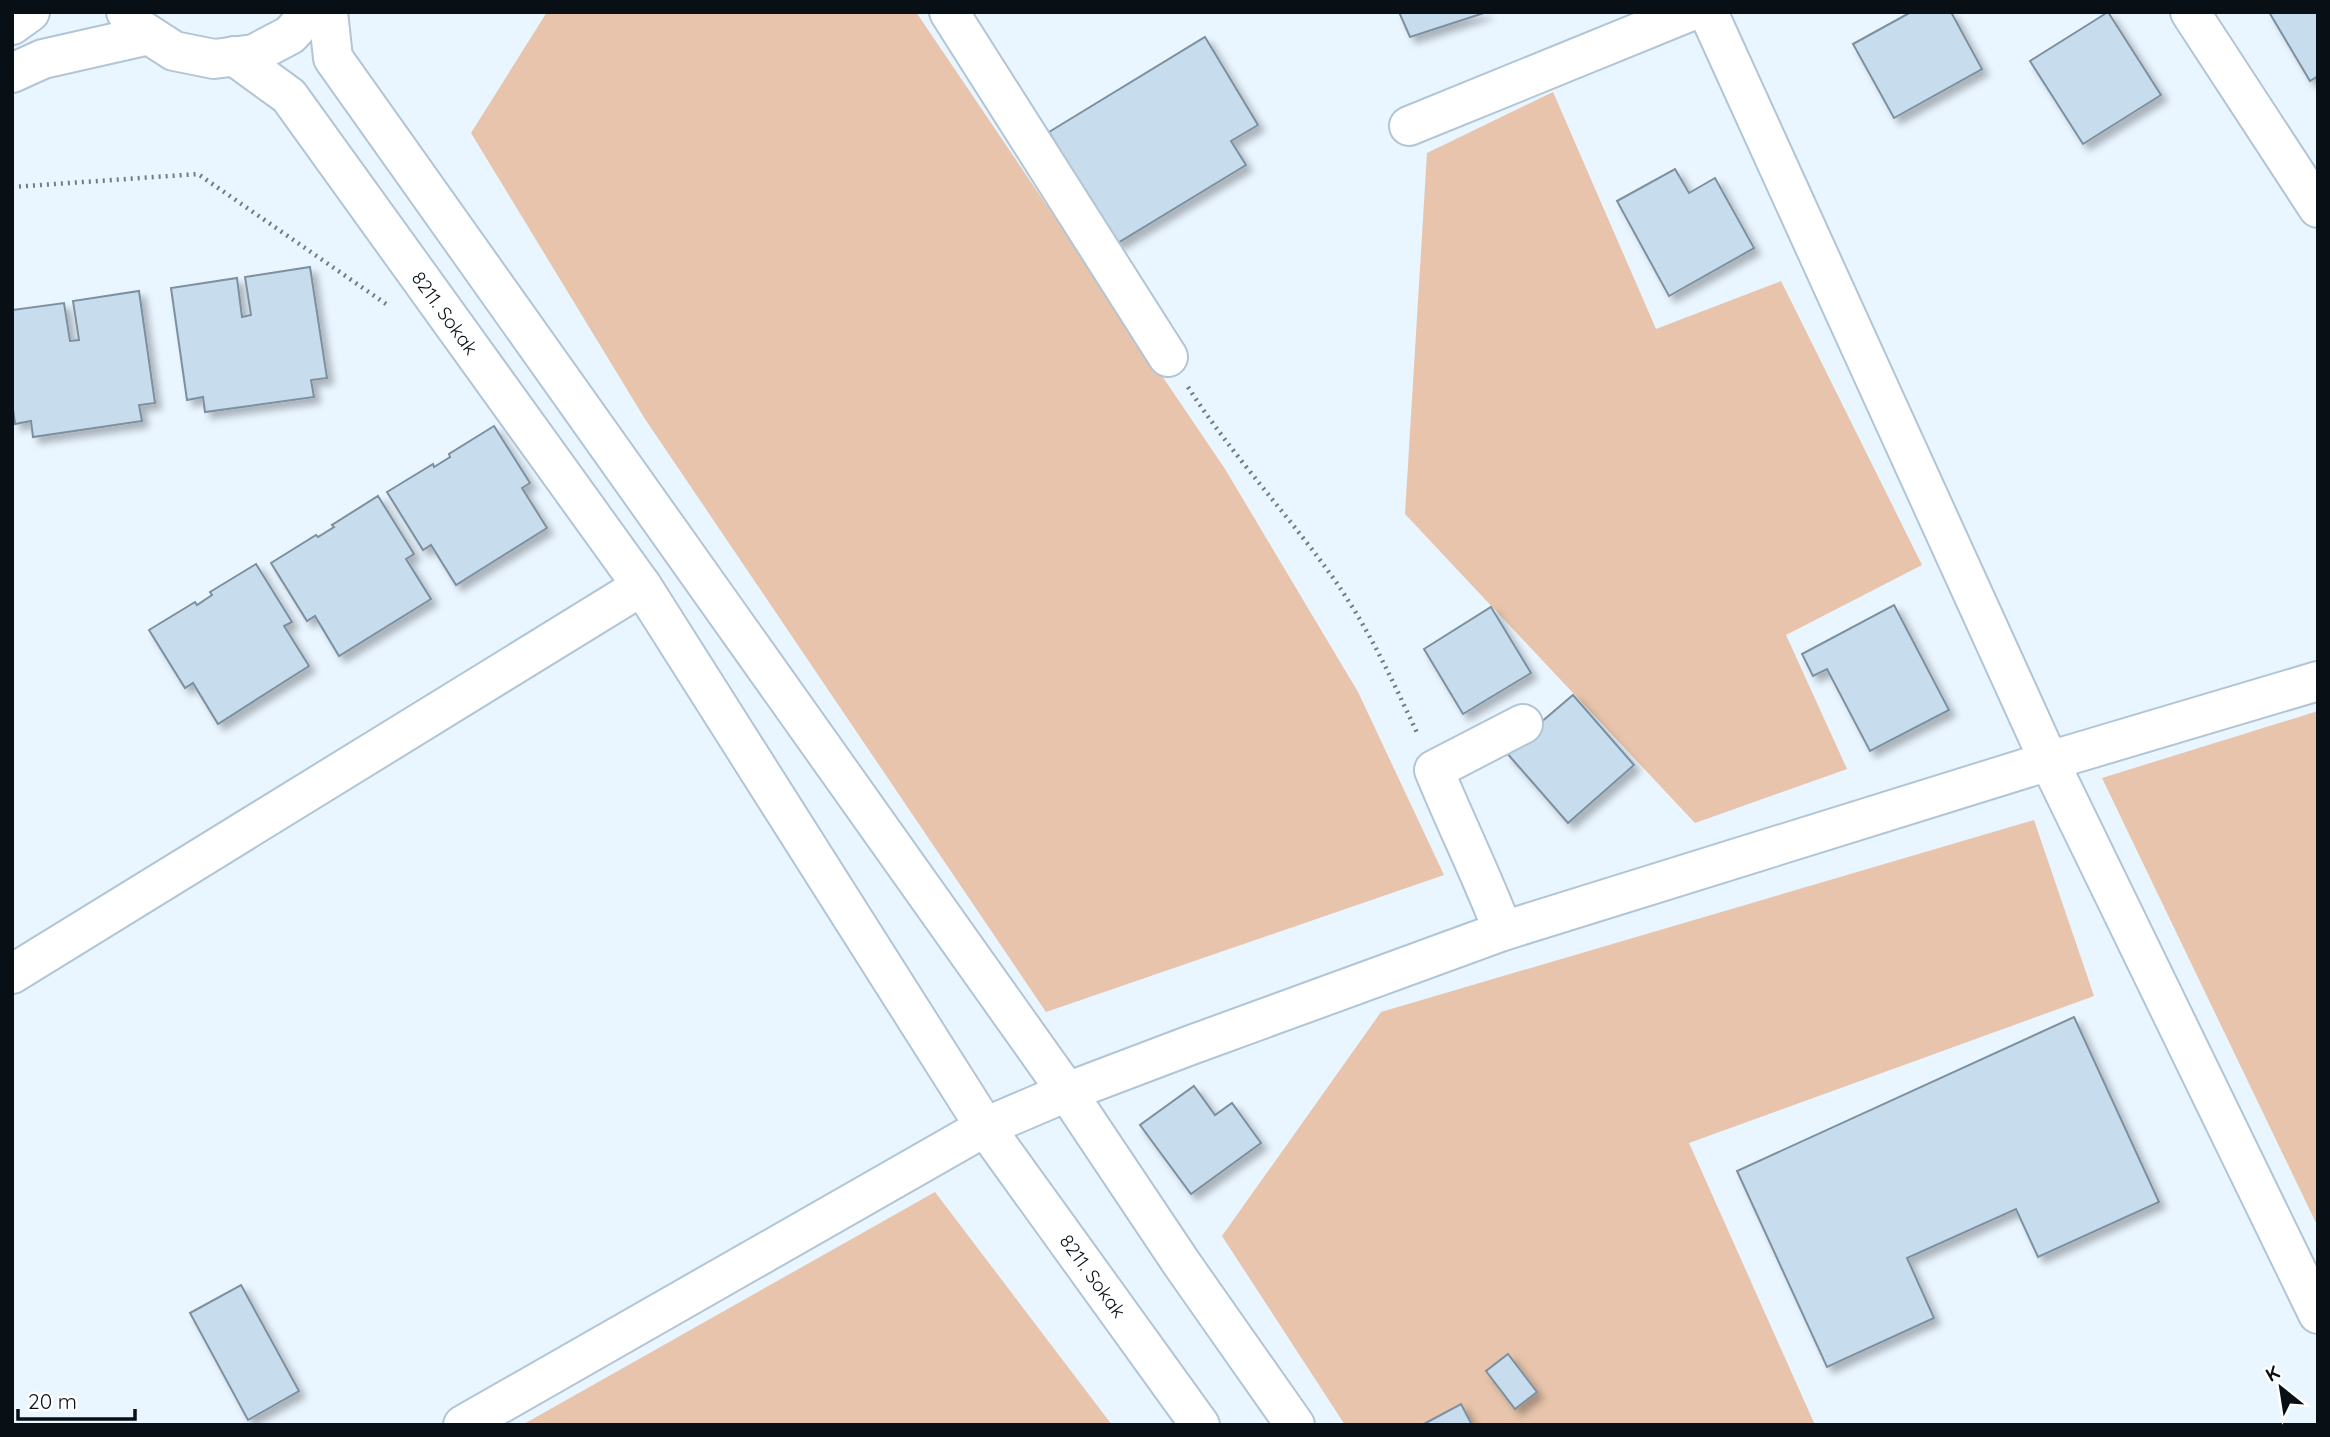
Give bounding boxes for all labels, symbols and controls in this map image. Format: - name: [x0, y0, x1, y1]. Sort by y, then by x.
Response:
- street label: 8211. Sokak: [407, 267, 483, 359]
- street label: 8211. Sokak: [1055, 1230, 1131, 1322]
- north arrow: [2246, 1353, 2316, 1423]
- text: K: [2261, 1360, 2284, 1387]
- scale bar: [18, 1378, 135, 1422]
- text: 20 m: [28, 1388, 77, 1414]

